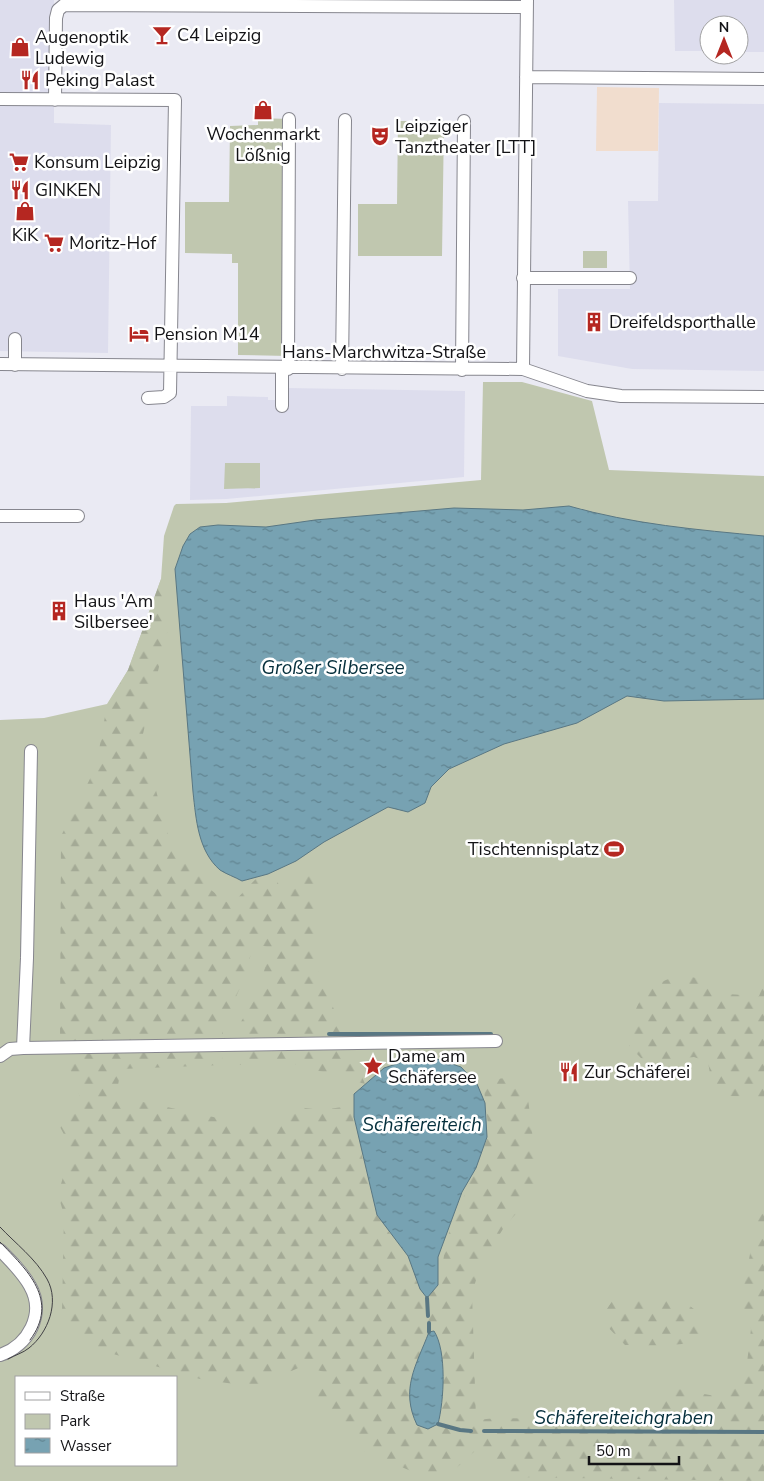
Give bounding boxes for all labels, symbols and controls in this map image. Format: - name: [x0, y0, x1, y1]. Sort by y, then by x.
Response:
- north arrow: [699, 15, 749, 65]
- text: N: [719, 18, 729, 37]
- place label: C4 Leipzig: [177, 23, 261, 47]
- bar icon: C4 Leipzig: [151, 24, 173, 46]
- place label: Augenoptik Ludewig: [35, 25, 129, 70]
- shop icon: Augenoptik Ludewig: [9, 36, 31, 58]
- place label: Peking Palast: [45, 68, 155, 92]
- restaurant icon: Peking Palast: [19, 69, 41, 91]
- shop icon: Wochenmarkt Lößnig: [252, 99, 274, 121]
- place label: Leipziger Tanztheater [LTT]: [395, 114, 536, 159]
- place label: Wochenmarkt Lößnig: [206, 122, 320, 167]
- theatre icon: Leipziger Tanztheater [LTT]: [369, 125, 391, 147]
- place label: Konsum Leipzig: [34, 150, 161, 174]
- supermarket icon: Konsum Leipzig: [8, 151, 30, 173]
- place label: GINKEN: [35, 178, 101, 202]
- restaurant icon: GINKEN: [9, 179, 31, 201]
- shop icon: KiK: [14, 200, 36, 222]
- place label: KiK: [12, 223, 39, 247]
- place label: Moritz-Hof: [69, 231, 157, 255]
- supermarket icon: Moritz-Hof: [43, 232, 65, 254]
- place label: Dreifeldsporthalle: [609, 310, 756, 334]
- building icon: Dreifeldsporthalle: [583, 311, 605, 333]
- place label: Pension M14: [154, 322, 260, 346]
- hotel icon: Pension M14: [128, 323, 150, 345]
- street label: Hans-Marchwitza-Straße: [282, 340, 486, 364]
- place label: Haus 'Am Silbersee': [74, 589, 153, 634]
- building icon: Haus 'Am Silbersee': [48, 600, 70, 622]
- water label: Großer Silbersee: [261, 655, 405, 681]
- place label: Tischtennisplatz: [468, 837, 599, 861]
- sports icon: Tischtennisplatz: [603, 838, 625, 860]
- place label: Dame am Schäfersee: [388, 1044, 477, 1089]
- place icon: Dame am Schäfersee: [362, 1055, 384, 1077]
- place label: Zur Schäferei: [584, 1060, 690, 1084]
- restaurant icon: Zur Schäferei: [558, 1061, 580, 1083]
- water label: Schäfereiteich: [362, 1112, 482, 1138]
- legend: [15, 1376, 178, 1466]
- text: Straße: [60, 1386, 105, 1406]
- water label: Schäfereiteichgraben: [534, 1405, 714, 1431]
- text: Park: [60, 1411, 90, 1431]
- scale bar: [589, 1434, 679, 1466]
- text: Wasser: [60, 1436, 112, 1456]
- text: 50 m: [596, 1441, 631, 1461]

